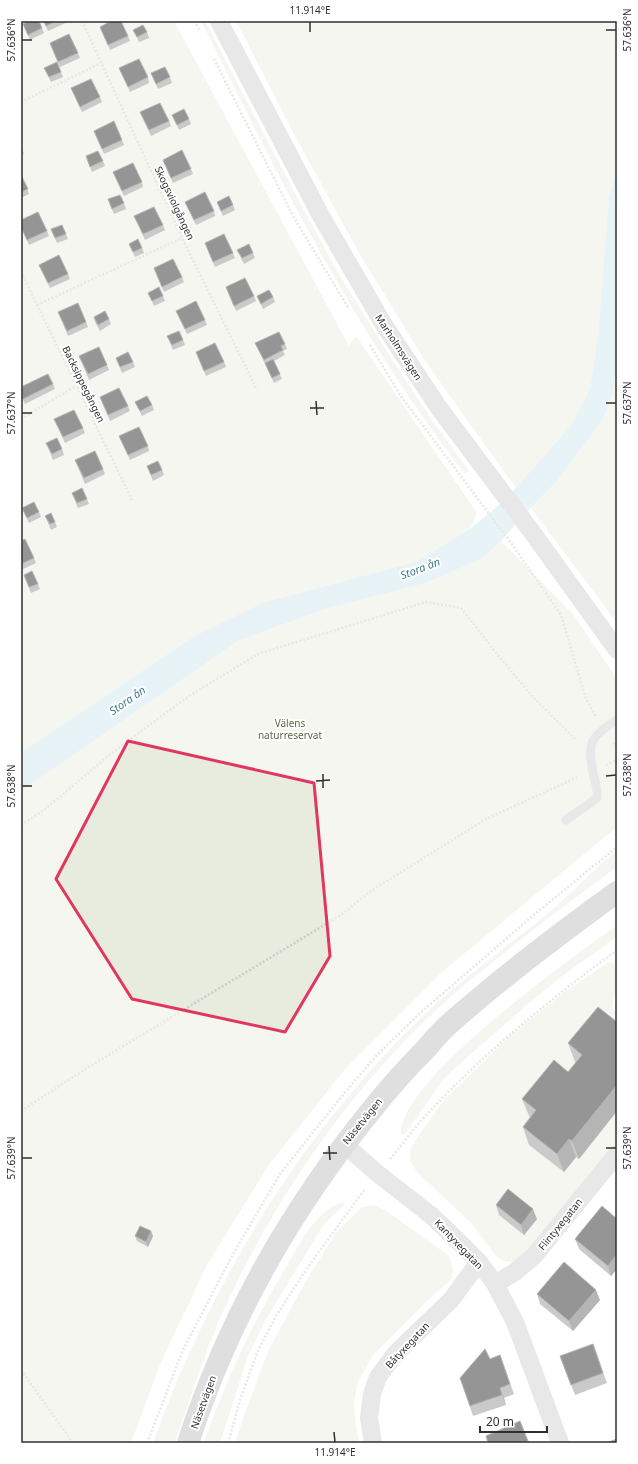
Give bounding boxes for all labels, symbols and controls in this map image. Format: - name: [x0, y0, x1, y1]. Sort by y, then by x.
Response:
- text: 11.914°E: [289, 3, 331, 17]
- text: 57.636°N: [620, 8, 634, 52]
- text: 57.636°N: [4, 18, 18, 62]
- street label: Skogsviolgången: [152, 164, 198, 242]
- street label: Marholmsvägen: [372, 311, 426, 383]
- street label: Backsippegången: [59, 343, 109, 425]
- text: 57.637°N: [620, 381, 634, 425]
- text: 57.637°N: [4, 391, 18, 435]
- water label: Stora ån: [398, 554, 442, 582]
- water label: Stora ån: [106, 682, 148, 718]
- park label: Välens naturreservat: [258, 716, 322, 742]
- text: 57.638°N: [620, 753, 634, 797]
- text: 57.638°N: [4, 764, 18, 808]
- street label: Näsetvägen: [339, 1095, 385, 1147]
- text: 57.639°N: [620, 1126, 634, 1170]
- text: 57.639°N: [4, 1136, 18, 1180]
- street label: Flintyxegatan: [535, 1195, 585, 1253]
- street label: Kantyxegatan: [432, 1216, 486, 1272]
- street label: Båtyxegatan: [382, 1319, 432, 1371]
- street label: Näsetvägen: [187, 1373, 219, 1431]
- scale bar: [480, 1408, 547, 1434]
- text: 20 m: [486, 1413, 514, 1430]
- text: 11.914°E: [314, 1445, 356, 1459]

